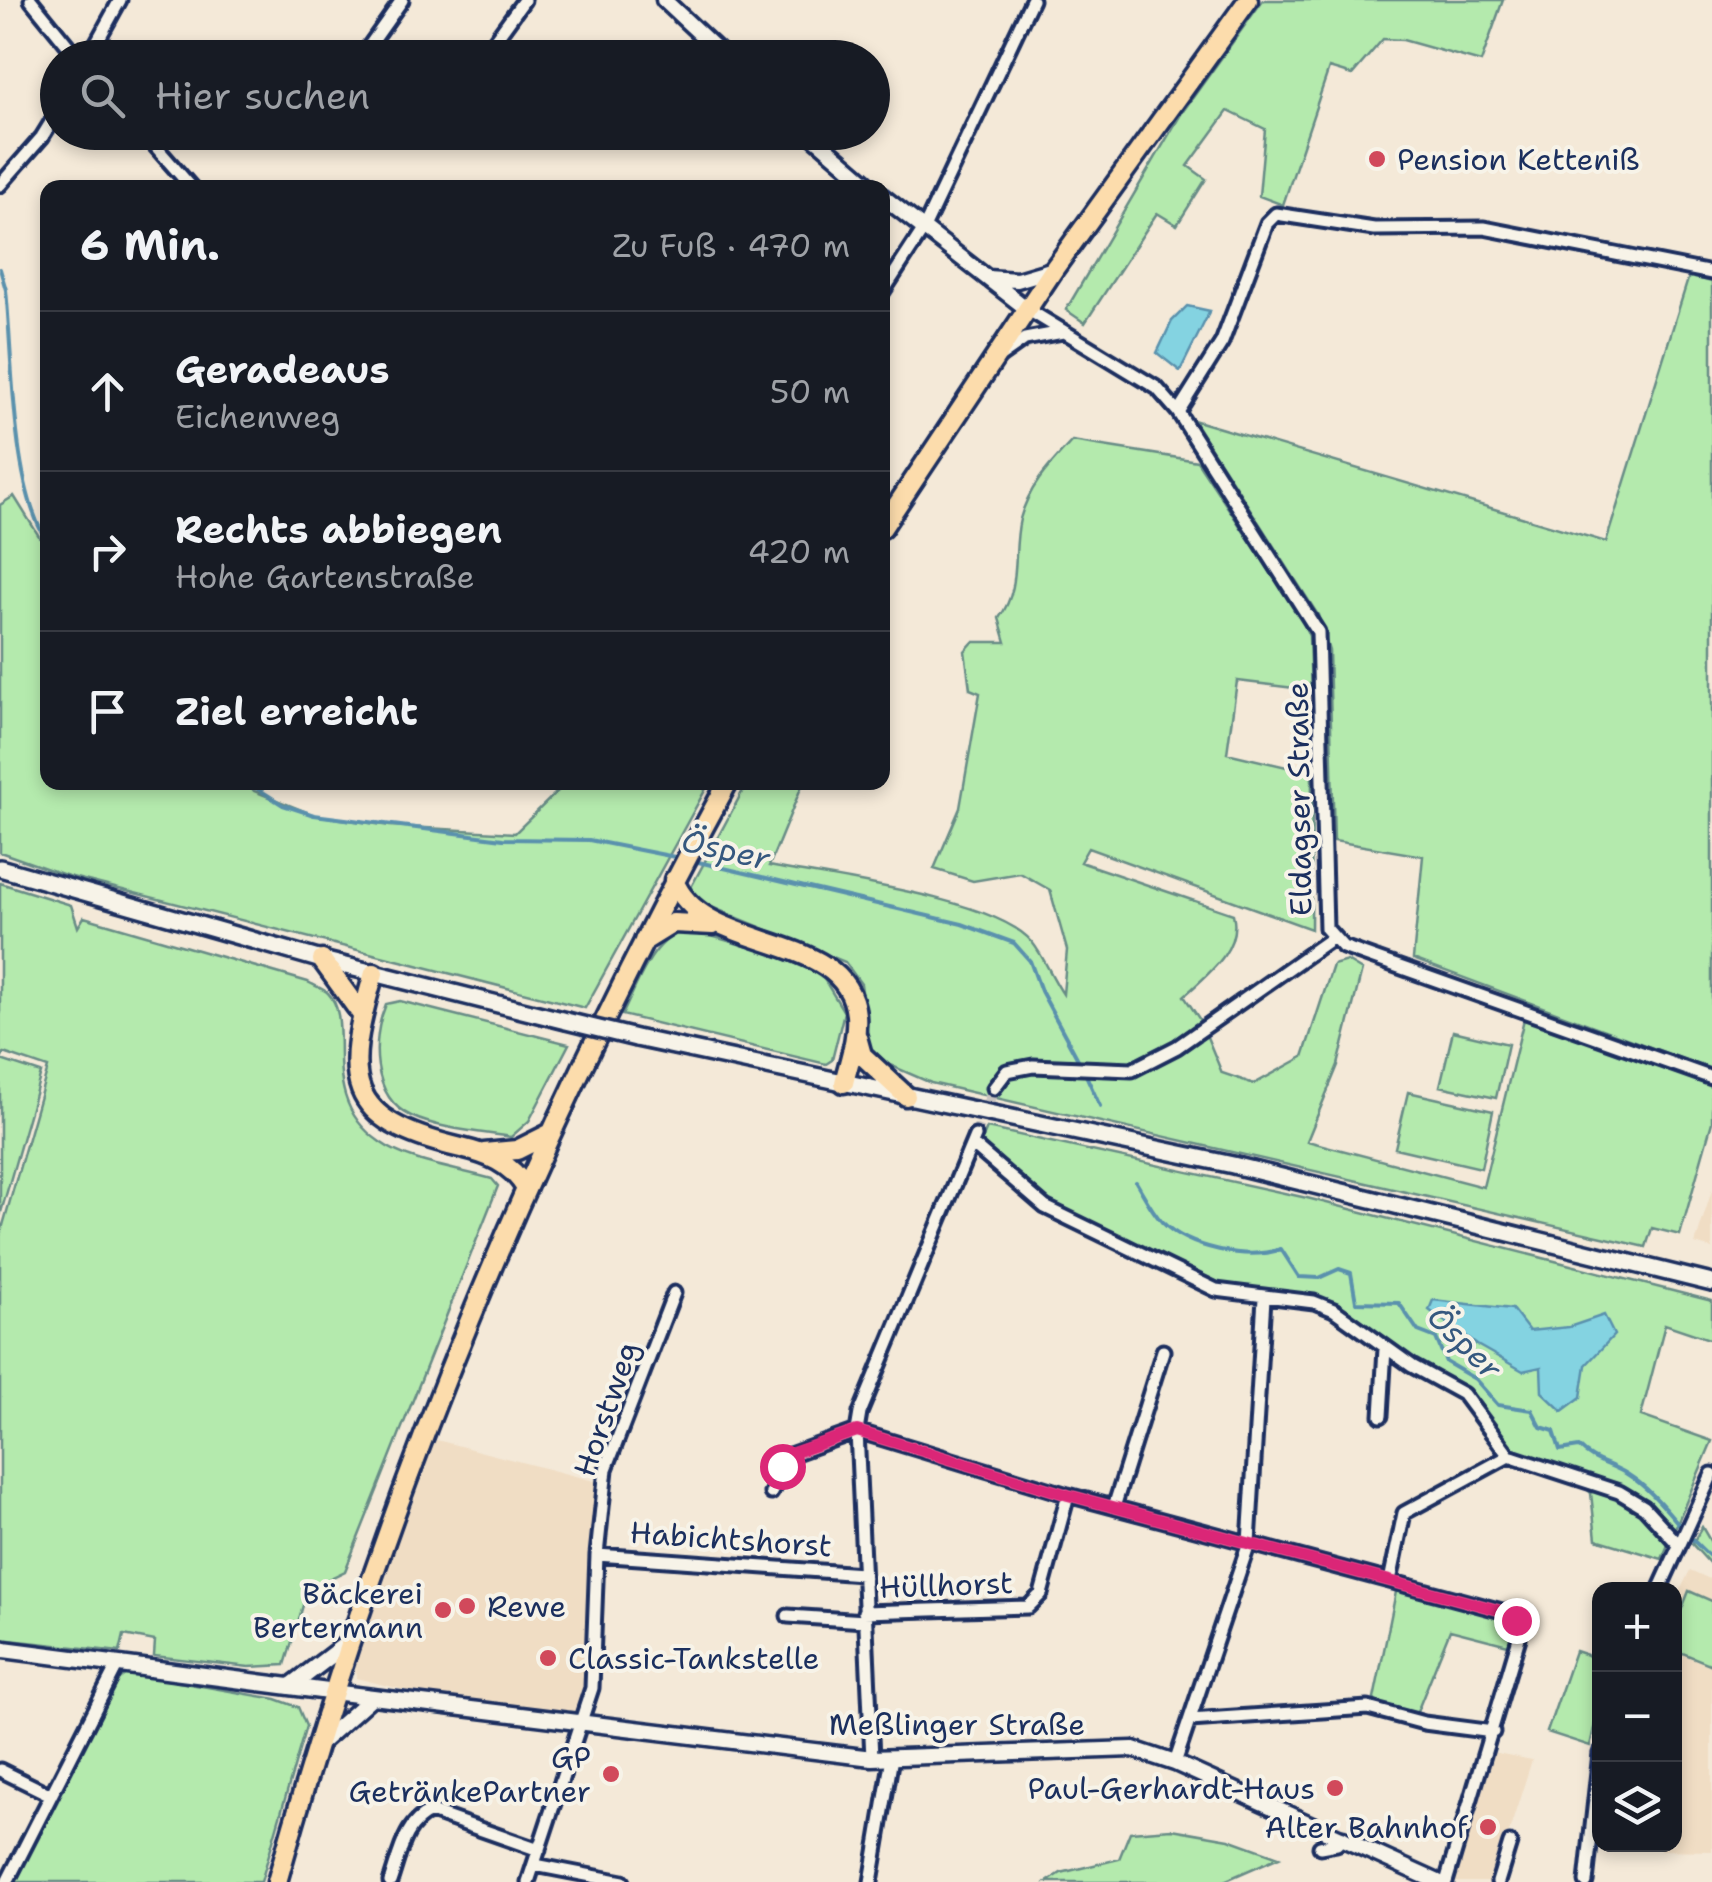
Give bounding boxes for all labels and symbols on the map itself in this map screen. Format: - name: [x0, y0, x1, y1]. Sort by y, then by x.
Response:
- place label: Pension Ketteniß: [1397, 139, 1640, 180]
- marker: Pension Ketteniß: [1366, 148, 1388, 170]
- street label: Eldagser Straße: [1276, 682, 1322, 916]
- water label: Ösper: [677, 818, 775, 880]
- water label: Ösper: [1418, 1295, 1512, 1389]
- street label: Horstweg: [564, 1336, 648, 1482]
- route start: [760, 1444, 806, 1490]
- street label: Habichtshorst: [629, 1511, 833, 1567]
- street label: Hüllhorst: [878, 1562, 1014, 1608]
- place label: Bäckerei Bertermann: [253, 1573, 423, 1648]
- place label: Rewe: [487, 1586, 566, 1627]
- marker: Rewe: [456, 1595, 478, 1617]
- route end: [1494, 1598, 1540, 1644]
- marker: Bäckerei Bertermann: [432, 1599, 454, 1621]
- place label: Classic-Tankstelle: [568, 1638, 819, 1679]
- marker: Classic-Tankstelle: [537, 1647, 559, 1669]
- street label: Meßlinger Straße: [829, 1704, 1085, 1745]
- place label: GP GetränkePartner: [348, 1737, 591, 1812]
- marker: GP GetränkePartner: [600, 1763, 622, 1785]
- place label: Paul-Gerhardt-Haus: [1028, 1768, 1315, 1809]
- marker: Paul-Gerhardt-Haus: [1324, 1777, 1346, 1799]
- place label: Alter Bahnhof: [1265, 1807, 1469, 1848]
- marker: Alter Bahnhof: [1477, 1816, 1499, 1838]

